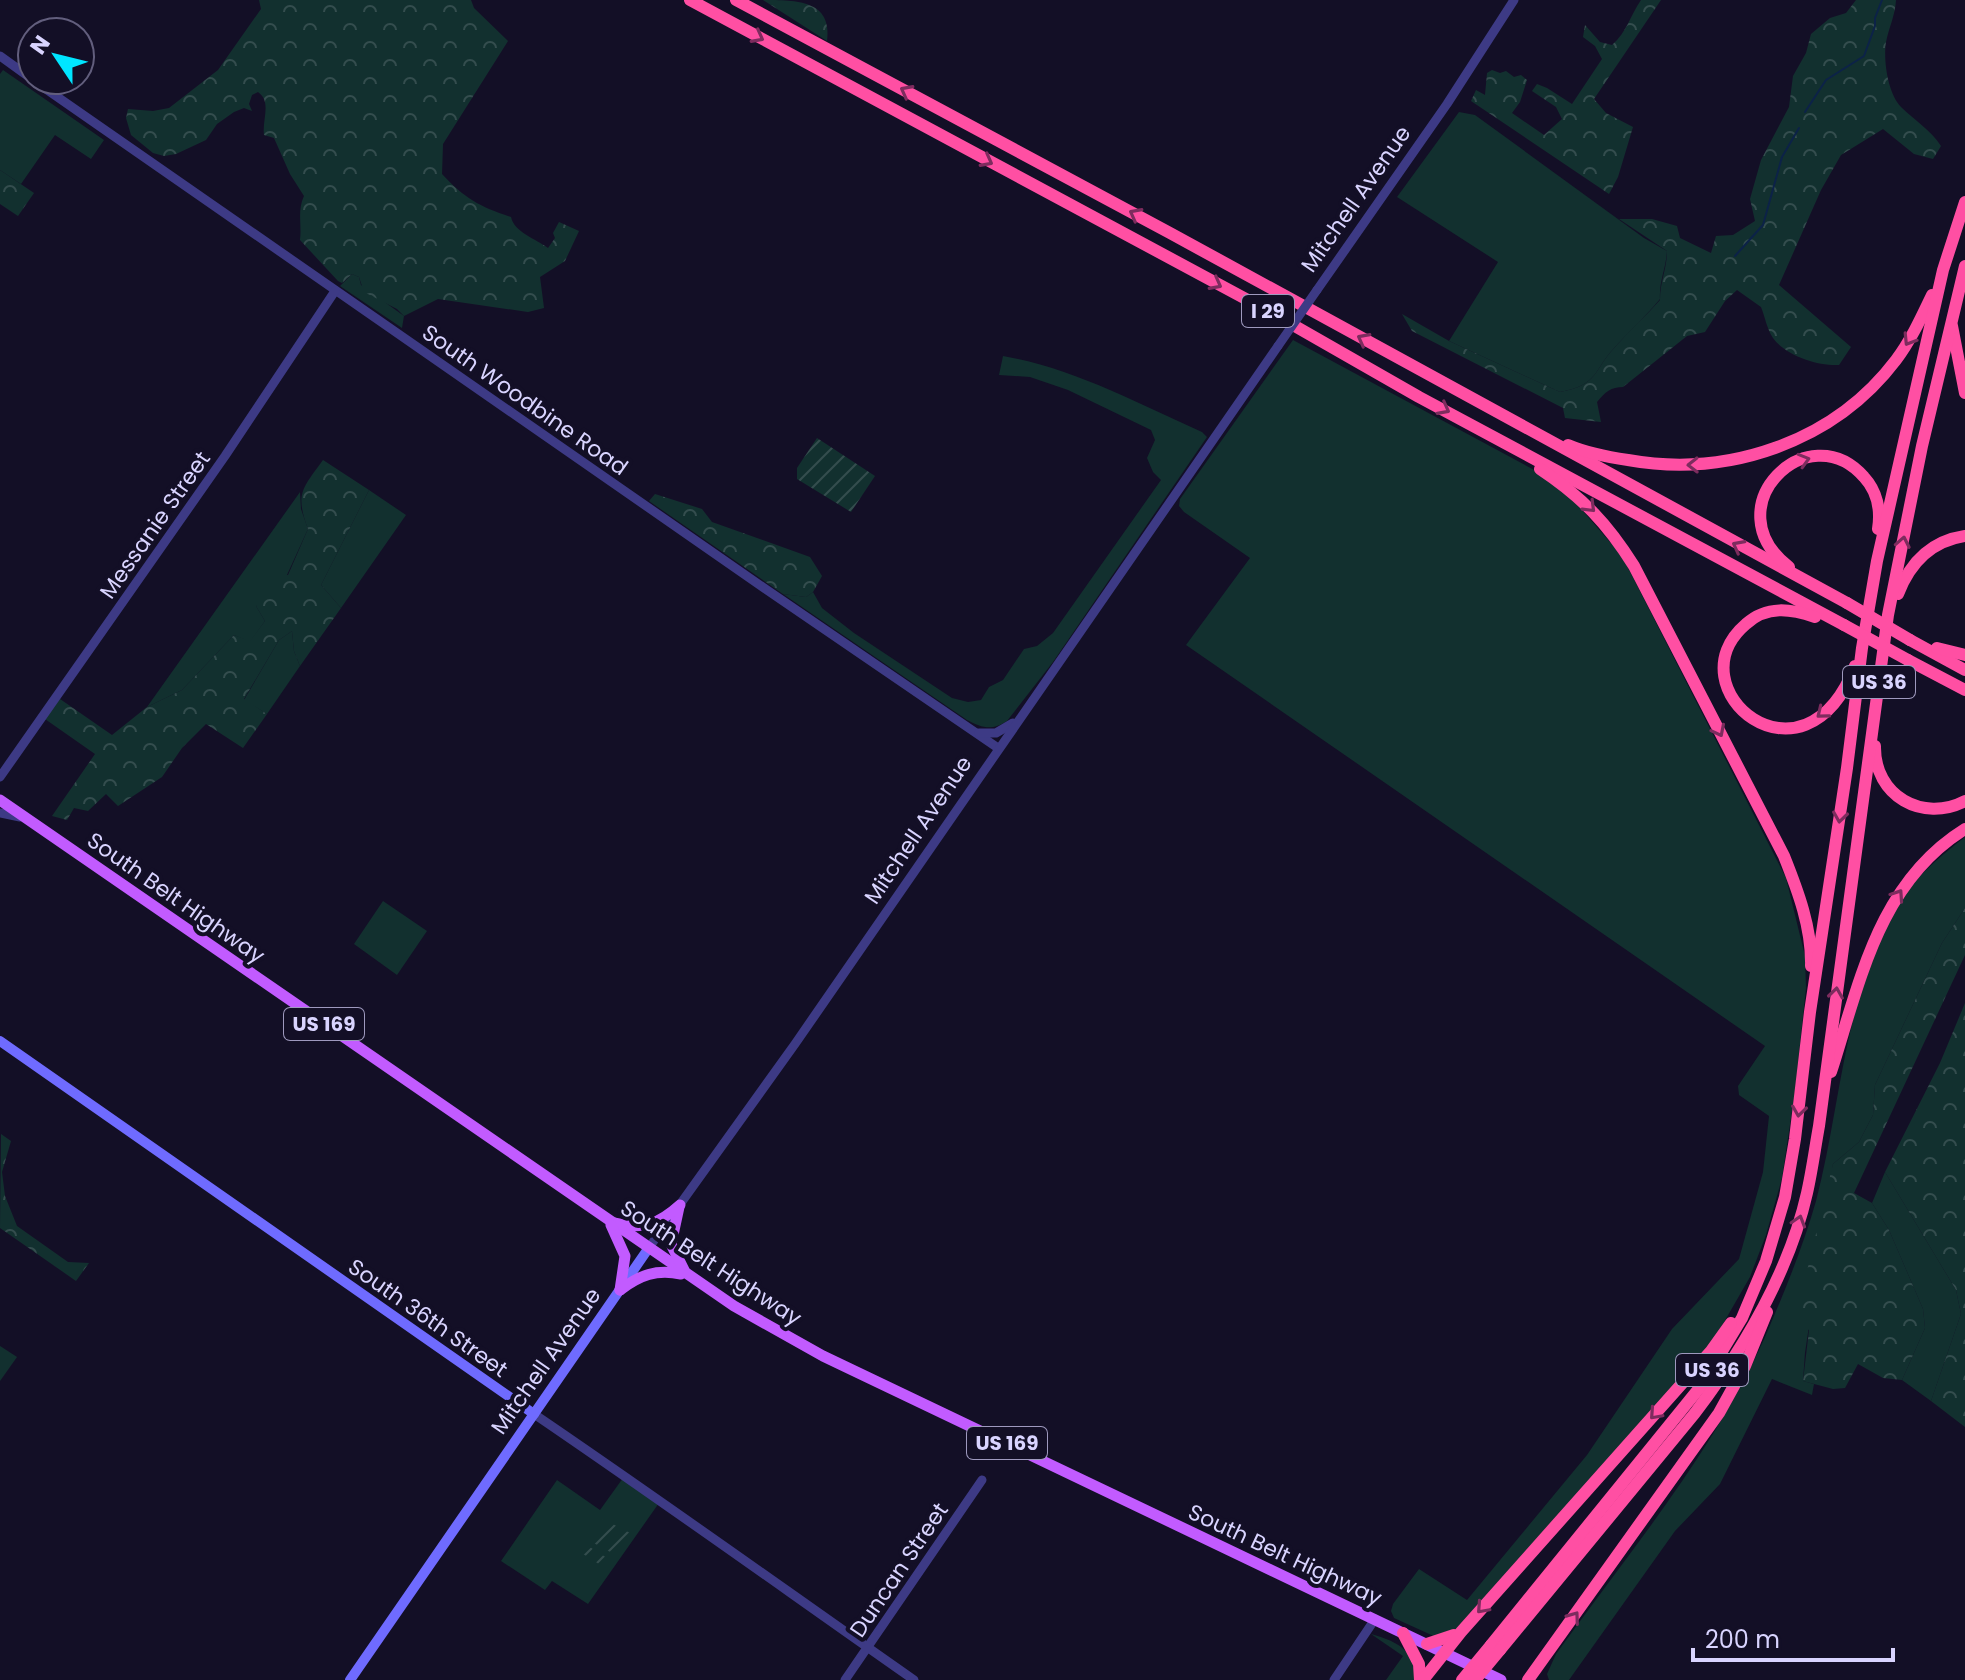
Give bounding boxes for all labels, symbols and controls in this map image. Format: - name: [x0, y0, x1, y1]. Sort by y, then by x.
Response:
- north arrow: [16, 16, 96, 96]
- one-way arrow: [750, 27, 765, 42]
- text: N: [23, 29, 57, 60]
- one-way arrow: [900, 85, 915, 100]
- street label: Mitchell Avenue: [1294, 119, 1418, 279]
- one-way arrow: [979, 151, 993, 166]
- one-way arrow: [1129, 209, 1143, 224]
- one-way arrow: [1208, 274, 1222, 289]
- road number: I 29: [1242, 295, 1294, 327]
- street label: South Woodbine Road: [416, 317, 634, 483]
- one-way arrow: [1903, 331, 1919, 346]
- one-way arrow: [1357, 333, 1372, 348]
- one-way arrow: [1435, 400, 1450, 415]
- street label: Messanie Street: [92, 445, 218, 605]
- one-way arrow: [1797, 453, 1810, 469]
- one-way arrow: [1686, 456, 1699, 473]
- one-way arrow: [1581, 498, 1595, 512]
- one-way arrow: [1894, 536, 1911, 550]
- one-way arrow: [1732, 540, 1746, 555]
- road number: US 36: [1843, 666, 1915, 698]
- one-way arrow: [1817, 704, 1832, 718]
- one-way arrow: [1709, 723, 1725, 738]
- street label: Mitchell Avenue: [857, 750, 979, 910]
- one-way arrow: [1832, 811, 1849, 824]
- street label: South Belt Highway: [81, 825, 272, 971]
- one-way arrow: [1889, 890, 1904, 904]
- one-way arrow: [1827, 986, 1844, 1000]
- road number: US 169: [284, 1008, 364, 1040]
- one-way arrow: [1791, 1104, 1808, 1118]
- street label: South Belt Highway: [614, 1193, 808, 1334]
- one-way arrow: [1790, 1215, 1806, 1229]
- street label: South 36th Street: [342, 1251, 514, 1385]
- street label: Mitchell Avenue: [484, 1281, 608, 1441]
- road number: US 36: [1676, 1354, 1748, 1386]
- one-way arrow: [1650, 1405, 1664, 1419]
- road number: US 169: [967, 1427, 1047, 1459]
- street label: Duncan Street: [842, 1497, 956, 1643]
- street label: South Belt Highway: [1183, 1497, 1387, 1614]
- one-way arrow: [1477, 1599, 1491, 1613]
- one-way arrow: [1564, 1612, 1579, 1626]
- scale bar: [1693, 1612, 1893, 1662]
- text: 200 m: [1705, 1623, 1780, 1656]

